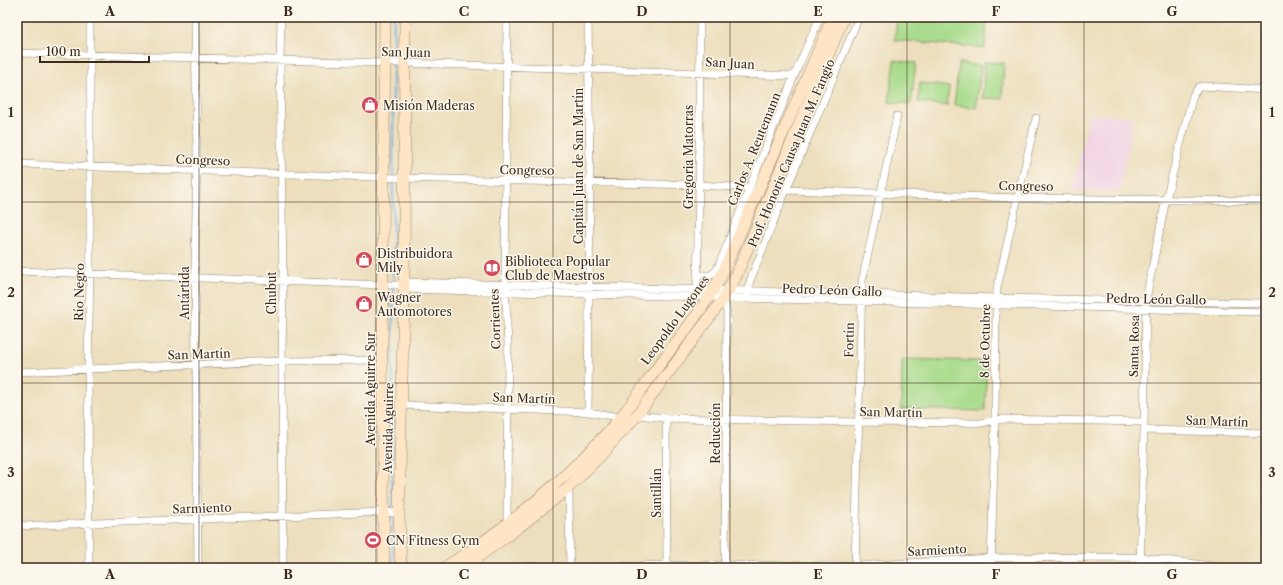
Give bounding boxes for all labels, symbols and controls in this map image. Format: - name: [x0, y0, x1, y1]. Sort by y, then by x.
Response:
- text: A: [104, 3, 116, 19]
- text: B: [283, 3, 293, 19]
- text: C: [459, 3, 469, 19]
- text: D: [636, 3, 648, 19]
- text: E: [813, 3, 823, 19]
- text: F: [992, 3, 1001, 19]
- text: G: [1166, 3, 1178, 19]
- scale bar: [40, 38, 149, 64]
- text: 100 m: [46, 44, 81, 59]
- street label: San Juan: [381, 44, 431, 60]
- street label: San Juan: [705, 54, 756, 72]
- street label: Prof. Honoris Causa Juan M. Fangio: [744, 57, 838, 249]
- street label: Capitán Juan de San Martín: [571, 87, 586, 244]
- street label: Carlos A. Reutemann: [724, 90, 784, 208]
- shop icon: Misión Maderas: [360, 95, 380, 115]
- place label: Misión Maderas: [383, 98, 475, 113]
- text: 1: [8, 104, 14, 120]
- text: 1: [1269, 104, 1275, 120]
- street label: Gregoria Matorras: [681, 105, 696, 209]
- street label: Congreso: [175, 152, 231, 168]
- street label: Congreso: [500, 162, 554, 178]
- street label: Congreso: [999, 178, 1053, 194]
- place label: Distribuidora Mily: [377, 246, 453, 275]
- shop icon: Distribuidora Mily: [354, 250, 374, 270]
- place label: Biblioteca Popular Club de Maestros: [505, 254, 610, 283]
- library icon: Biblioteca Popular Club de Maestros: [482, 258, 502, 278]
- street label: Río Negro: [71, 263, 87, 321]
- street label: Antártida: [177, 266, 192, 321]
- street label: Chubut: [264, 271, 279, 315]
- street label: Leopoldo Lugones: [638, 273, 712, 367]
- street label: Pedro León Gallo: [782, 281, 882, 299]
- text: 2: [7, 284, 15, 300]
- text: 2: [1268, 284, 1276, 300]
- street label: Corrientes: [486, 288, 504, 350]
- place label: Wagner Automotores: [376, 290, 452, 319]
- street label: Pedro León Gallo: [1106, 291, 1206, 307]
- shop icon: Wagner Automotores: [354, 294, 374, 314]
- street label: 8 de Octubre: [977, 303, 993, 378]
- street label: Santa Rosa: [1126, 314, 1142, 377]
- street label: Fortín: [841, 322, 857, 358]
- street label: Avenida Aguirre Sur: [363, 332, 378, 447]
- street label: San Martín: [167, 345, 231, 363]
- street label: Avenida Aguirre: [380, 382, 396, 475]
- street label: San Martín: [492, 389, 556, 407]
- street label: Reducción: [708, 402, 723, 464]
- street label: San Martín: [859, 404, 923, 420]
- street label: San Martín: [1185, 412, 1249, 430]
- text: 3: [7, 464, 15, 480]
- text: 3: [1268, 464, 1276, 480]
- street label: Santillán: [649, 468, 664, 518]
- street label: Sarmiento: [172, 499, 232, 517]
- sports icon: CN Fitness Gym: [363, 530, 383, 550]
- place label: CN Fitness Gym: [386, 533, 479, 548]
- street label: Sarmiento: [907, 541, 967, 559]
- text: A: [104, 566, 116, 582]
- text: B: [283, 566, 293, 582]
- text: C: [459, 566, 469, 582]
- text: D: [636, 566, 648, 582]
- text: E: [813, 566, 823, 582]
- text: F: [992, 566, 1001, 582]
- text: G: [1166, 566, 1178, 582]

